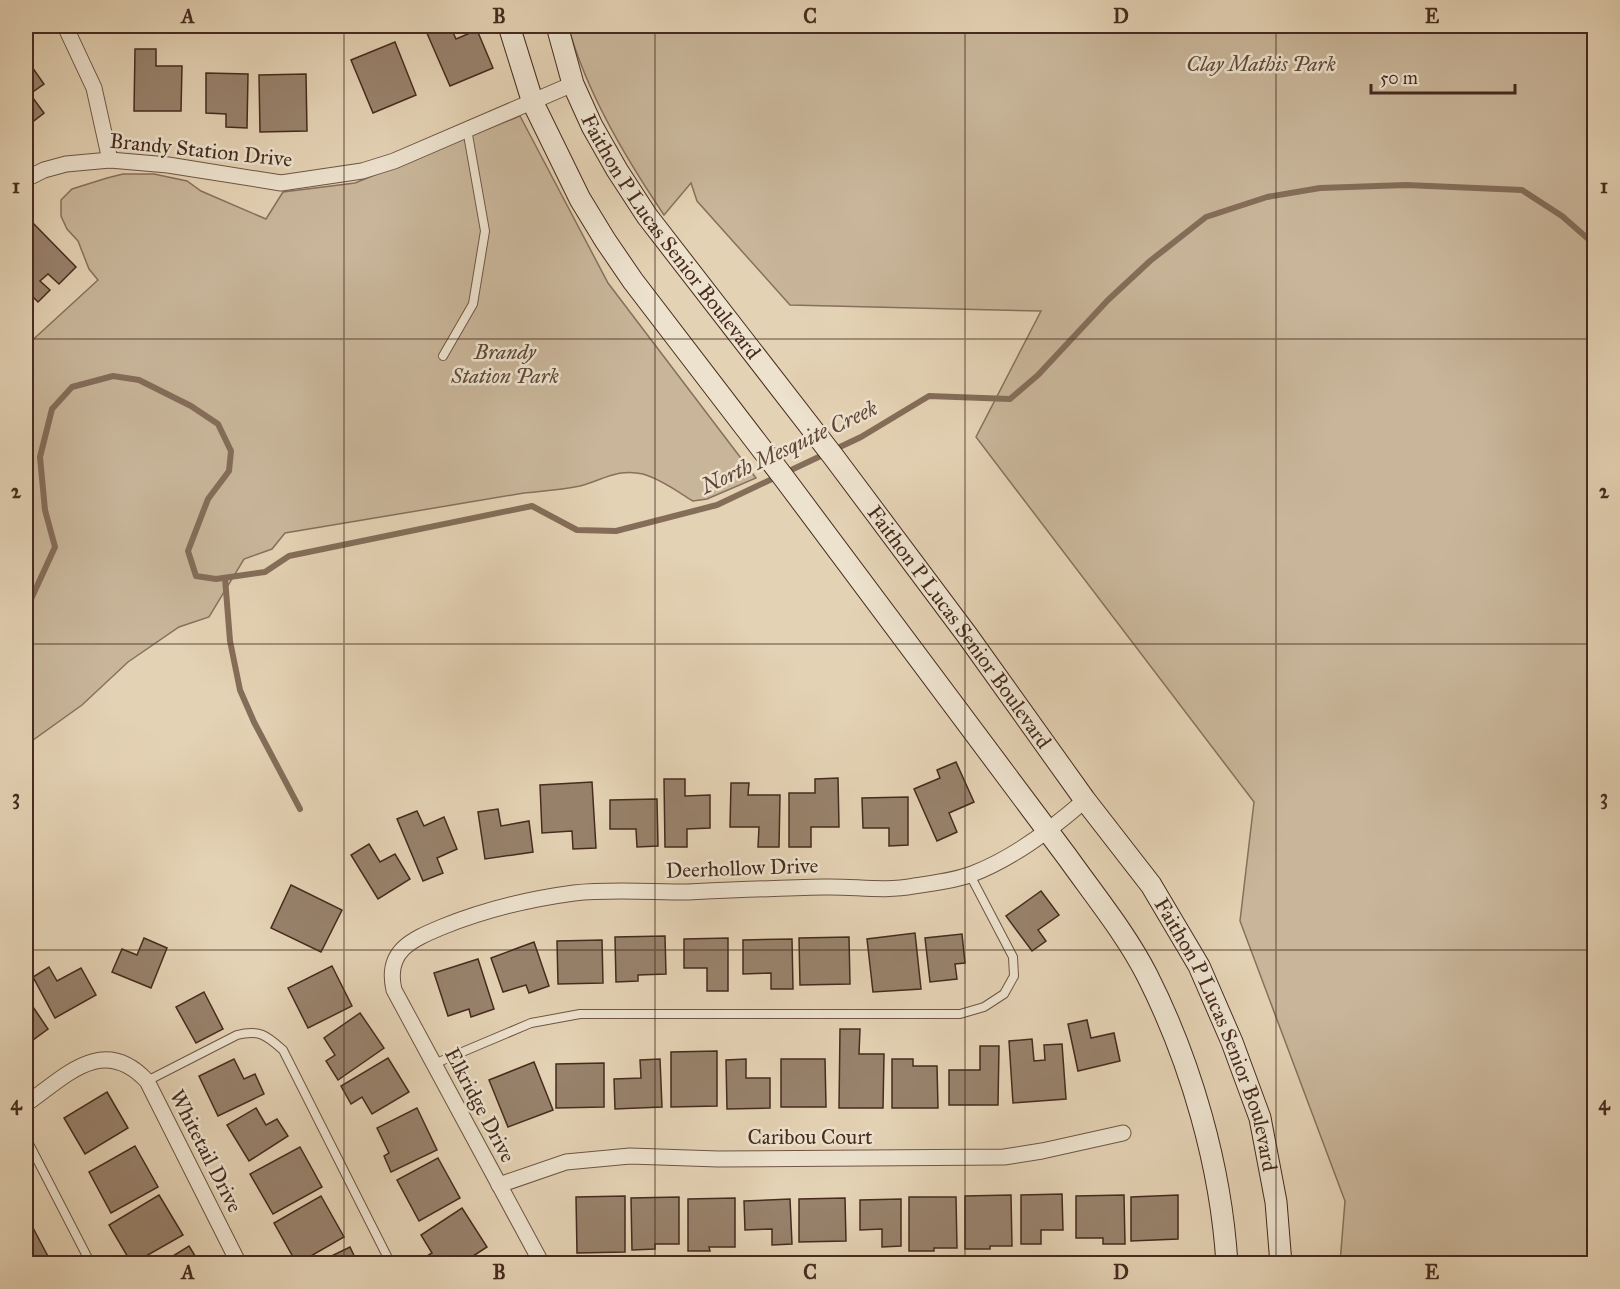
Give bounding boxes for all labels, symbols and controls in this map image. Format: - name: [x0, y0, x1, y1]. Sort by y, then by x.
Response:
- text: A: [179, 4, 195, 28]
- text: B: [492, 4, 506, 28]
- text: C: [803, 4, 817, 28]
- text: D: [1113, 4, 1129, 28]
- text: E: [1425, 4, 1440, 28]
- park label: Clay Mathis Park: [1186, 51, 1336, 77]
- scale bar: [1371, 57, 1515, 95]
- text: 50 m: [1380, 67, 1418, 89]
- street label: Faithon P Lucas Senior Boulevard: [575, 110, 766, 365]
- street label: Brandy Station Drive: [108, 127, 294, 173]
- text: 1: [12, 174, 20, 198]
- text: 1: [1600, 174, 1608, 198]
- park label: Brandy Station Park: [450, 339, 559, 389]
- water label: North Mesquite Creek: [695, 394, 882, 501]
- text: 2: [11, 479, 22, 503]
- text: 2: [1599, 479, 1610, 503]
- street label: Faithon P Lucas Senior Boulevard: [862, 500, 1057, 754]
- text: 3: [12, 785, 20, 810]
- text: 3: [1600, 785, 1608, 810]
- street label: Deerhollow Drive: [665, 852, 819, 884]
- street label: Faithon P Lucas Senior Boulevard: [1148, 893, 1283, 1174]
- street label: Elkridge Drive: [439, 1043, 521, 1167]
- street label: Whitetail Drive: [164, 1085, 248, 1217]
- text: 4: [10, 1091, 22, 1116]
- text: 4: [1598, 1091, 1610, 1116]
- street label: Caribou Court: [748, 1124, 873, 1150]
- text: A: [179, 1260, 195, 1284]
- text: B: [492, 1260, 506, 1284]
- text: C: [803, 1260, 817, 1284]
- text: D: [1113, 1260, 1129, 1284]
- text: E: [1425, 1260, 1440, 1284]

